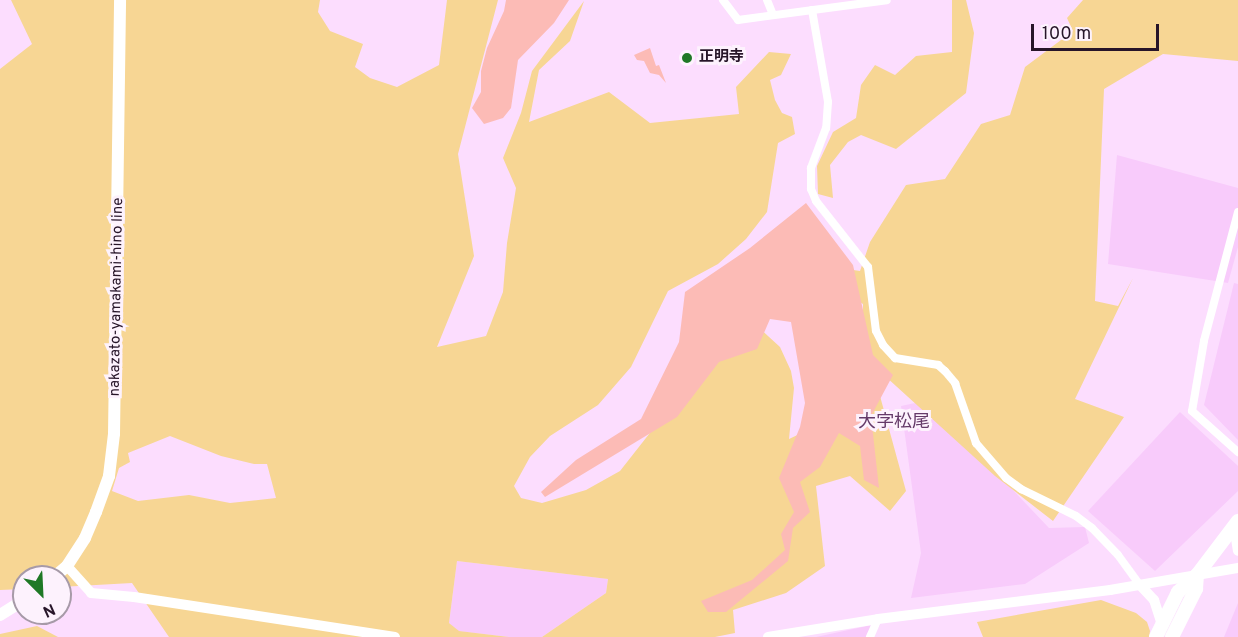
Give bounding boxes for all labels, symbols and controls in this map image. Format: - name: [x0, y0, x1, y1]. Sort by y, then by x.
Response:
- scale bar: [1034, 12, 1162, 50]
- text: 100 m: [1042, 23, 1091, 46]
- place label: 正明寺: [699, 49, 744, 67]
- marker: 正明寺: [680, 51, 694, 65]
- street label: nakazato-yamakami-hino line: [106, 197, 128, 397]
- district label: 大字松尾: [858, 412, 930, 434]
- north arrow: [12, 565, 72, 625]
- text: N: [39, 598, 58, 621]

